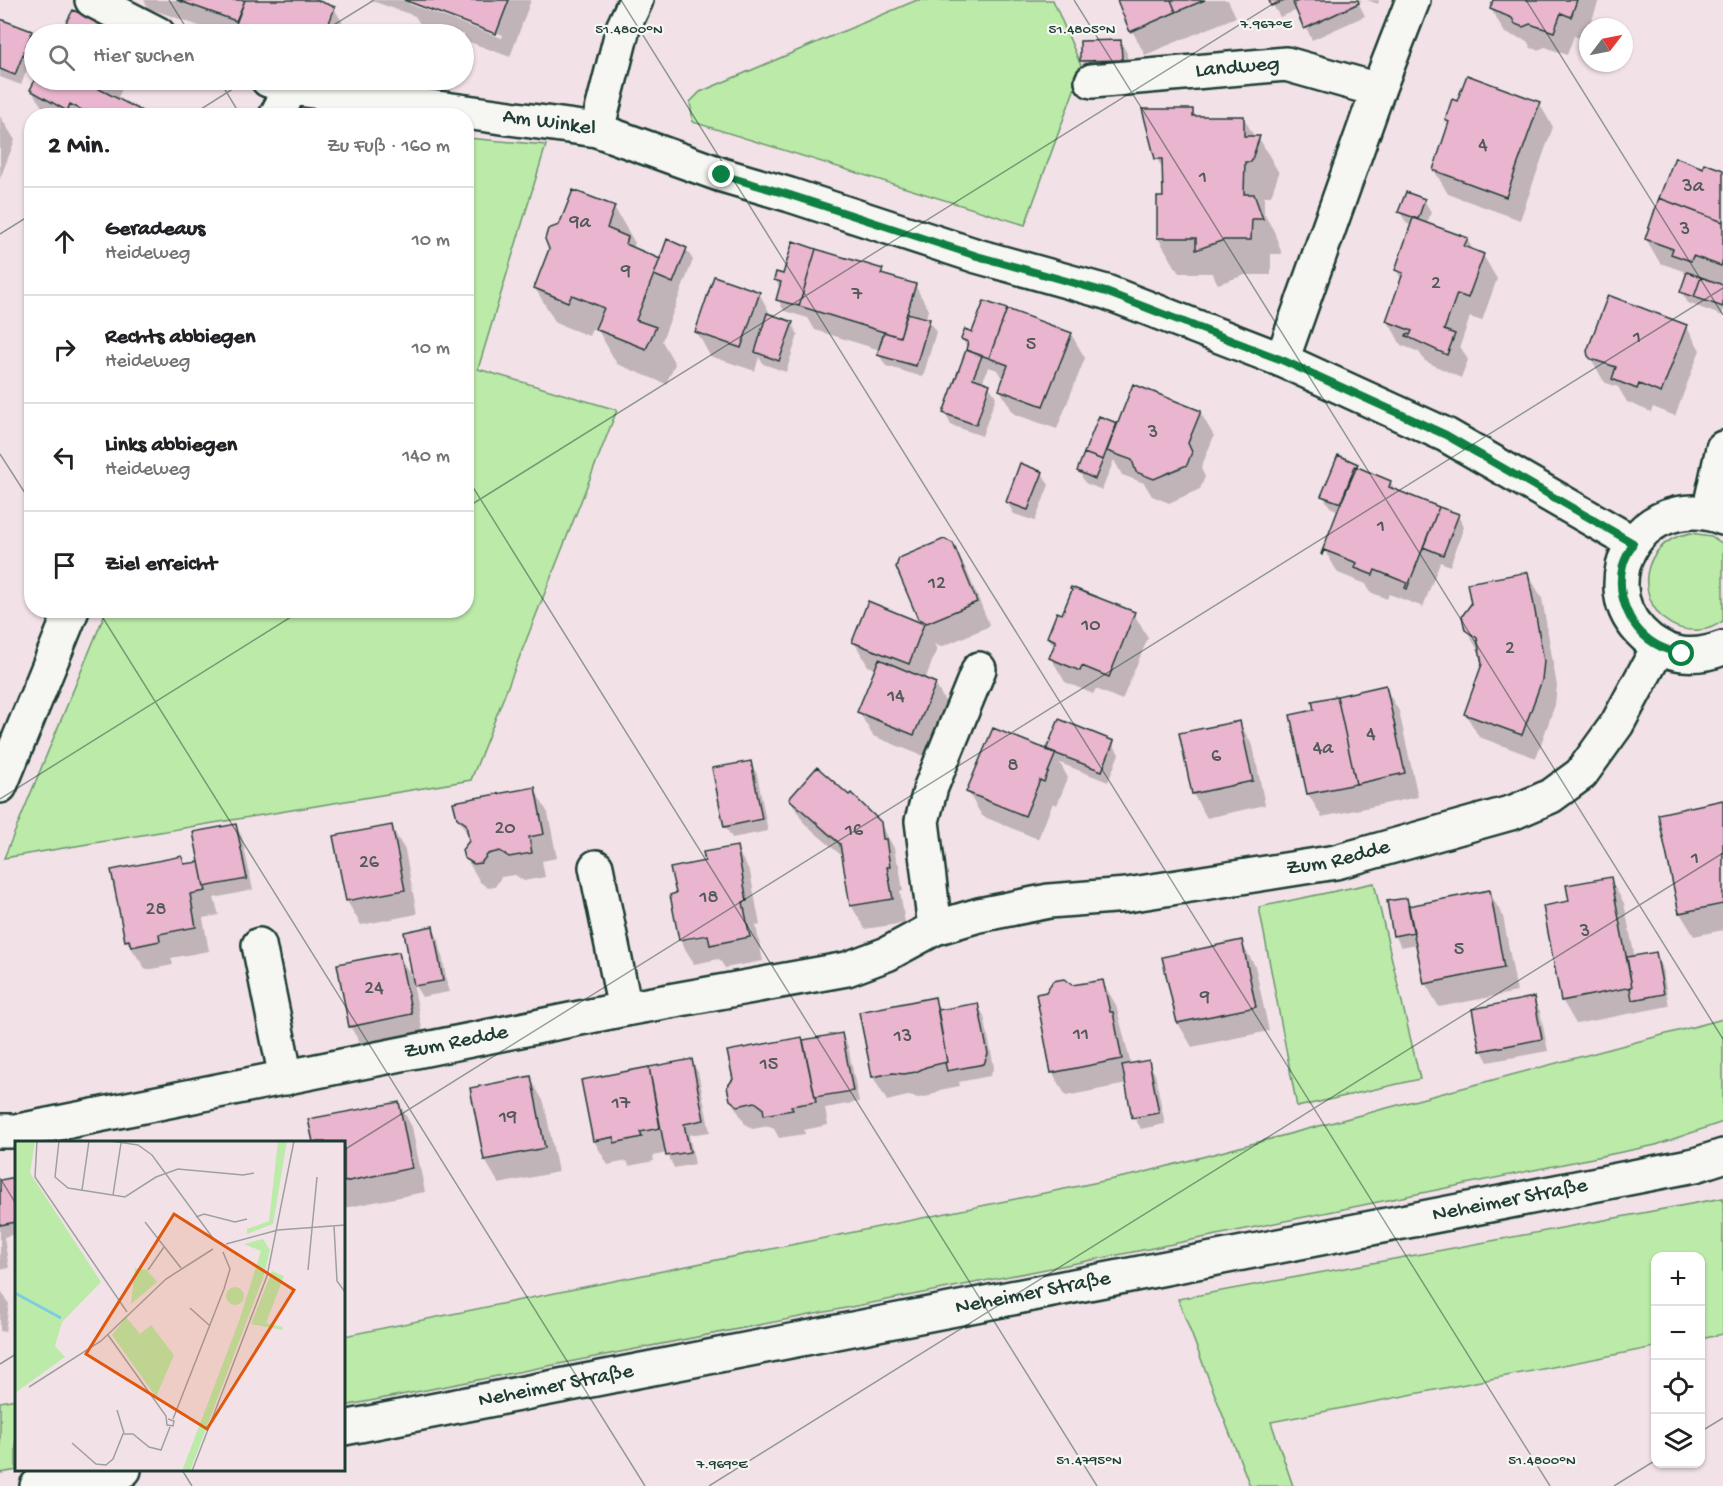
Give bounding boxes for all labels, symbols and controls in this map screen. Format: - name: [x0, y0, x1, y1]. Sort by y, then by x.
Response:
- text: 7.967°E: [1239, 16, 1292, 34]
- north arrow: [1579, 18, 1633, 72]
- text: 51.4800°N: [595, 21, 663, 39]
- text: 51.4805°N: [1049, 21, 1116, 39]
- search box: [24, 24, 474, 90]
- icon: search: [45, 41, 78, 74]
- text: Hier suchen: [93, 44, 194, 70]
- street label: Landweg: [1194, 52, 1281, 85]
- street label: Am Winkel: [501, 104, 598, 143]
- text: 2 Min.: [48, 132, 111, 163]
- house number: 4: [1478, 135, 1488, 158]
- text: Zu Fuß · 160 m: [327, 136, 450, 159]
- route end: [708, 161, 734, 187]
- house number: 1: [1198, 167, 1207, 190]
- house number: 3a: [1681, 176, 1705, 199]
- house number: 9a: [568, 212, 591, 235]
- text: Geradeaus: [105, 217, 205, 243]
- house number: 3: [1679, 219, 1690, 242]
- icon: ahead: [48, 225, 81, 258]
- text: 10 m: [412, 230, 450, 253]
- text: Heideweg: [105, 243, 190, 266]
- house number: 9: [620, 261, 631, 284]
- house number: 2: [1431, 273, 1441, 296]
- house number: 7: [851, 284, 863, 307]
- text: Rechts abbiegen: [105, 325, 255, 351]
- house number: 1: [1632, 327, 1641, 350]
- icon: right: [48, 333, 81, 366]
- house number: 5: [1026, 334, 1036, 357]
- text: 10 m: [412, 338, 450, 361]
- text: Heideweg: [105, 351, 190, 374]
- house number: 3: [1147, 422, 1158, 445]
- text: Links abbiegen: [105, 433, 237, 459]
- icon: left: [48, 441, 81, 474]
- text: 140 m: [402, 446, 450, 469]
- text: Heideweg: [105, 459, 190, 482]
- house number: 1: [1376, 516, 1385, 539]
- icon: arrive: [48, 549, 81, 582]
- text: Ziel erreicht: [105, 552, 217, 578]
- house number: 12: [927, 573, 946, 596]
- house number: 10: [1080, 615, 1101, 638]
- house number: 2: [1505, 638, 1515, 661]
- route start: [1668, 640, 1694, 666]
- house number: 14: [886, 686, 905, 709]
- house number: 4: [1366, 724, 1376, 747]
- house number: 4a: [1313, 738, 1334, 761]
- house number: 6: [1211, 746, 1222, 769]
- house number: 8: [1008, 755, 1019, 778]
- house number: 20: [494, 818, 516, 841]
- house number: 16: [844, 820, 864, 843]
- street label: Zum Redde: [1285, 834, 1394, 883]
- house number: 1: [1690, 848, 1699, 871]
- house number: 26: [359, 852, 380, 875]
- house number: 18: [698, 887, 719, 910]
- house number: 28: [146, 899, 166, 922]
- house number: 3: [1579, 921, 1590, 944]
- house number: 5: [1454, 939, 1464, 962]
- house number: 24: [364, 978, 384, 1001]
- house number: 9: [1199, 987, 1210, 1010]
- street label: Zum Redde: [402, 1020, 511, 1066]
- house number: 11: [1072, 1024, 1089, 1047]
- house number: 13: [893, 1026, 912, 1049]
- house number: 15: [759, 1054, 778, 1077]
- house number: 17: [611, 1093, 631, 1116]
- house number: 19: [498, 1107, 517, 1130]
- inset map: [15, 1141, 345, 1471]
- street label: Neheimer Straße: [1430, 1173, 1591, 1229]
- map controls: [1651, 1252, 1705, 1468]
- button: +: [1651, 1252, 1705, 1306]
- street label: Neheimer Straße: [953, 1266, 1114, 1322]
- button: −: [1651, 1306, 1705, 1360]
- street label: Neheimer Straße: [476, 1359, 637, 1415]
- button: locate: [1651, 1360, 1705, 1414]
- button: layers: [1651, 1414, 1705, 1468]
- text: 51.4795°N: [1056, 1452, 1122, 1470]
- text: 51.4800°N: [1508, 1452, 1576, 1470]
- text: 7.969°E: [695, 1456, 748, 1474]

